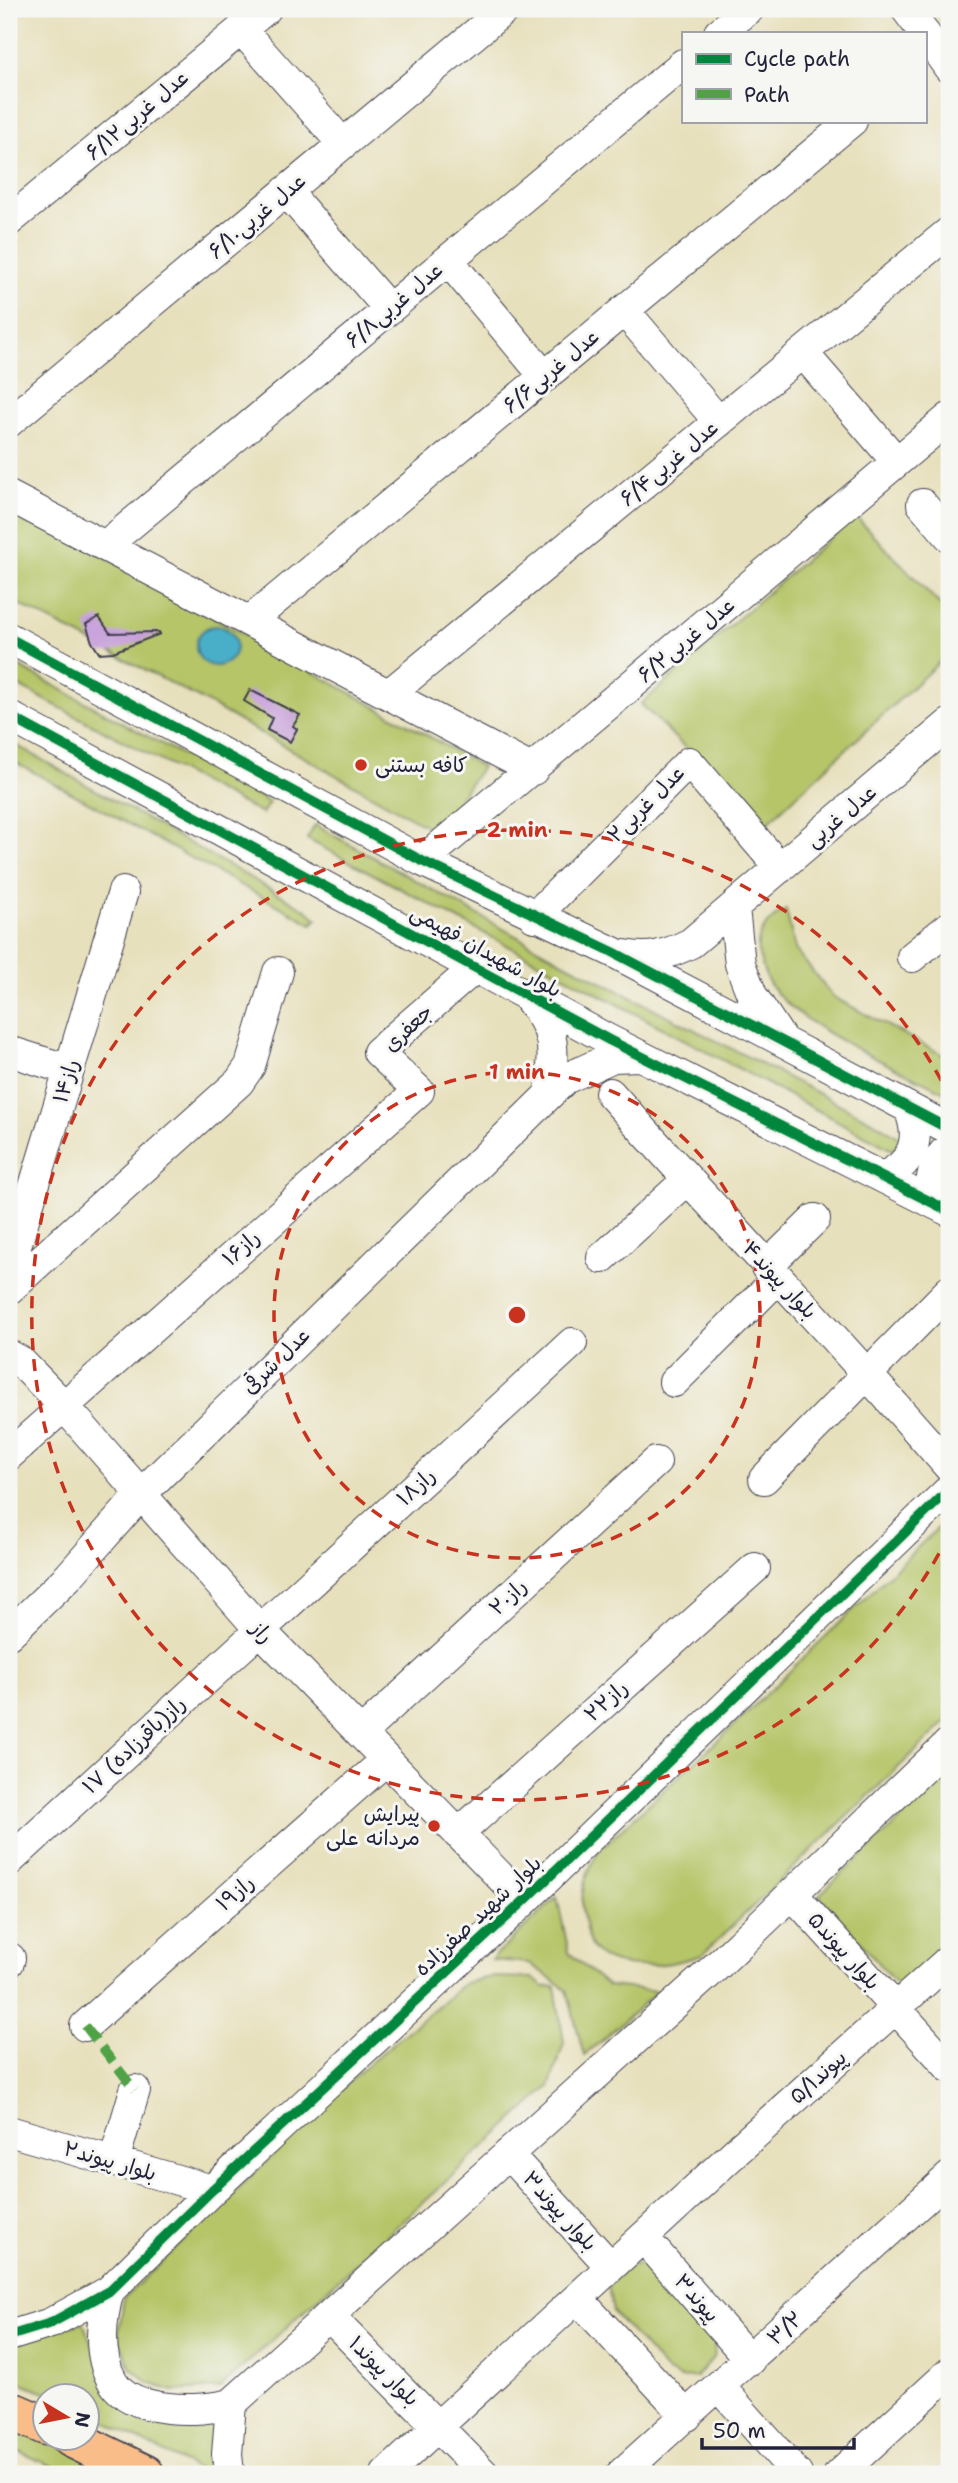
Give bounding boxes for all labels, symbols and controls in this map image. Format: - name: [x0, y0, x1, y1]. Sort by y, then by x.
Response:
- legend: [682, 32, 926, 122]
- text: Cycle path: [744, 45, 850, 73]
- street label: ۶/۱۲عدل غربی: [80, 64, 194, 166]
- text: Path: [744, 81, 790, 109]
- street label: ۶/۱۰عدل غربی: [202, 167, 312, 265]
- street label: ۶/۸عدل غربی: [339, 256, 449, 354]
- street label: ۶/۶عدل غربی: [497, 323, 605, 419]
- street label: ۶/۴عدل غربی: [614, 414, 724, 512]
- street label: ۶/۲عدل غربی: [631, 591, 741, 689]
- place label: کافه بستنی: [375, 751, 467, 779]
- marker: کافه بستنی: [353, 757, 369, 773]
- street label: عدل غربی۲: [601, 759, 691, 849]
- street label: عدل غربی: [800, 778, 882, 854]
- text: 2 min: [486, 816, 548, 844]
- street label: بلوار شهیدان فهیمی: [406, 898, 566, 1004]
- street label: جعفری: [377, 998, 439, 1058]
- street label: راز۱۴: [46, 1056, 86, 1106]
- text: 1 min: [489, 1058, 545, 1086]
- street label: راز۱۶: [216, 1224, 266, 1272]
- street label: بلوار پیوند۴: [737, 1235, 823, 1325]
- centre of rings: [505, 1303, 529, 1327]
- street label: عدل شرقی: [236, 1322, 316, 1400]
- street label: راز۱۸: [391, 1462, 441, 1512]
- street label: راز۲۰: [483, 1572, 533, 1622]
- street label: راز: [243, 1613, 279, 1649]
- street label: راز۲۲: [578, 1674, 634, 1728]
- street label: ۱۷ راز(باقرزاده): [76, 1690, 192, 1800]
- place label: پیرایش مردانه علی: [326, 1800, 420, 1852]
- marker: پیرایش مردانه علی: [426, 1818, 442, 1834]
- street label: بلوار شهید صفرزاده: [408, 1850, 548, 1982]
- street label: راز۱۹: [210, 1869, 260, 1917]
- street label: بلوار پیوند۵: [802, 1906, 886, 1996]
- street label: پیوند۵/۱: [783, 2044, 853, 2110]
- street label: بلوار پیوند۲: [60, 2134, 160, 2188]
- street label: بلوار پیوند۳: [517, 2165, 603, 2257]
- street label: پیوند۳: [668, 2268, 726, 2328]
- street label: ۳/۲: [761, 2305, 809, 2351]
- street label: بلوار پیوند۱: [343, 2330, 425, 2412]
- north arrow: [32, 2382, 102, 2452]
- scale bar: [702, 2406, 855, 2450]
- text: N: [69, 2410, 96, 2429]
- text: 50 m: [713, 2417, 766, 2445]

